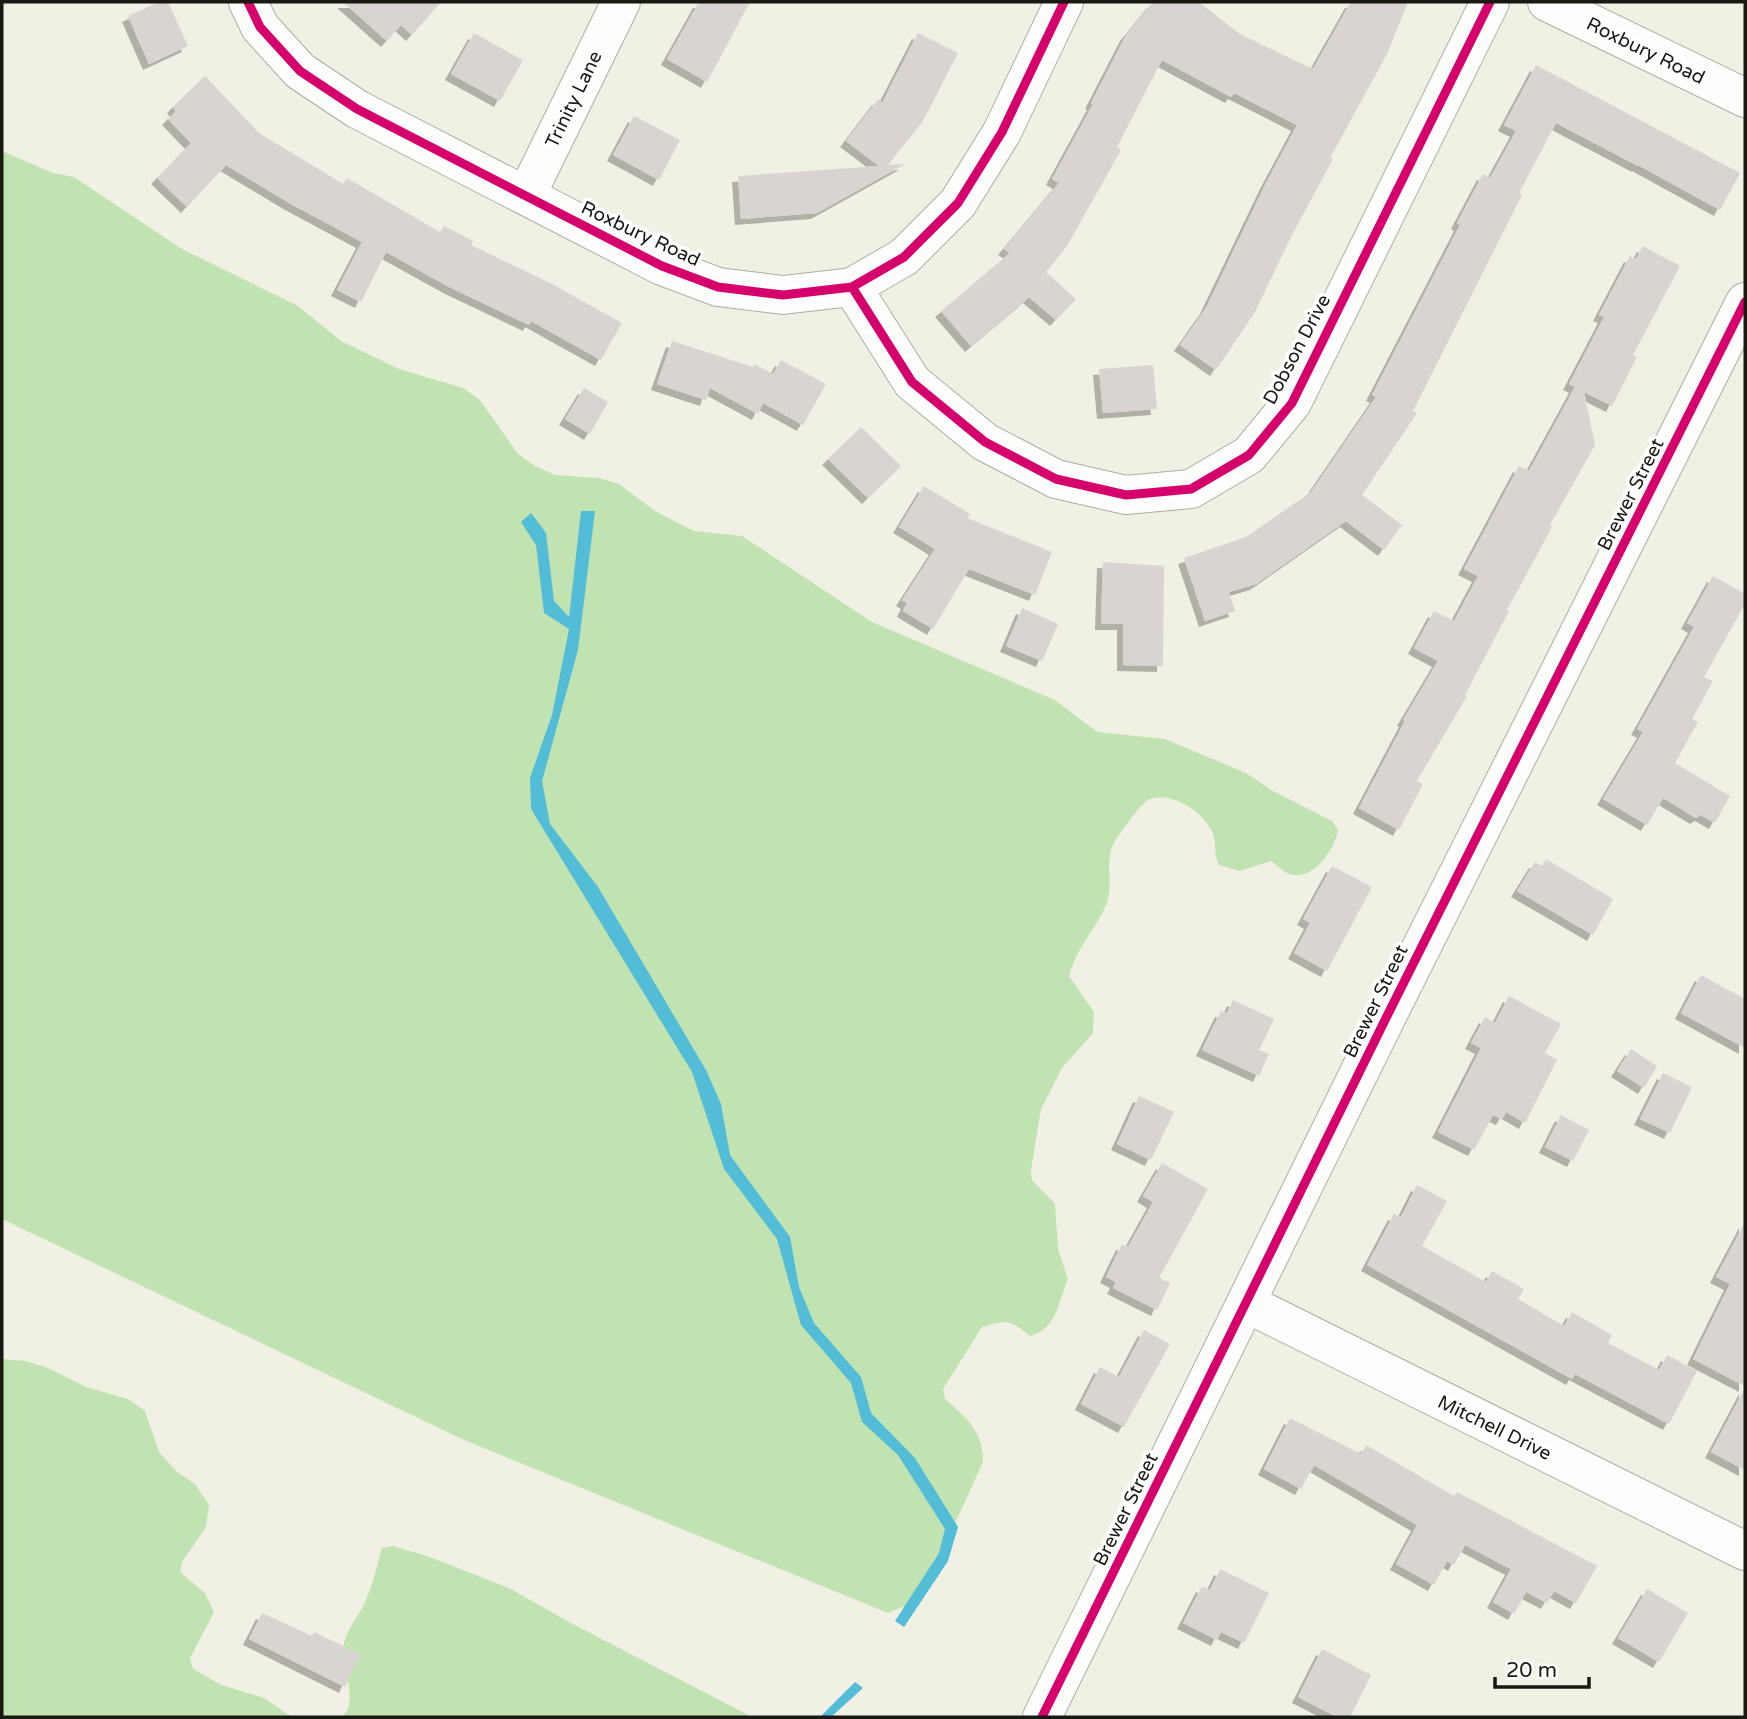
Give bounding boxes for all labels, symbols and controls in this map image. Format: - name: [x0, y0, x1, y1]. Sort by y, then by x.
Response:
- street label: Roxbury Road: [1583, 13, 1708, 89]
- street label: Trinity Lane: [541, 47, 607, 151]
- street label: Roxbury Road: [578, 197, 704, 271]
- street label: Dobson Drive: [1259, 291, 1335, 408]
- street label: Brewer Street: [1593, 435, 1669, 554]
- street label: Brewer Street: [1339, 941, 1413, 1061]
- street label: Mitchell Drive: [1434, 1391, 1555, 1465]
- street label: Brewer Street: [1089, 1449, 1163, 1569]
- scale bar: [1495, 1646, 1590, 1690]
- text: 20 m: [1506, 1658, 1557, 1683]

